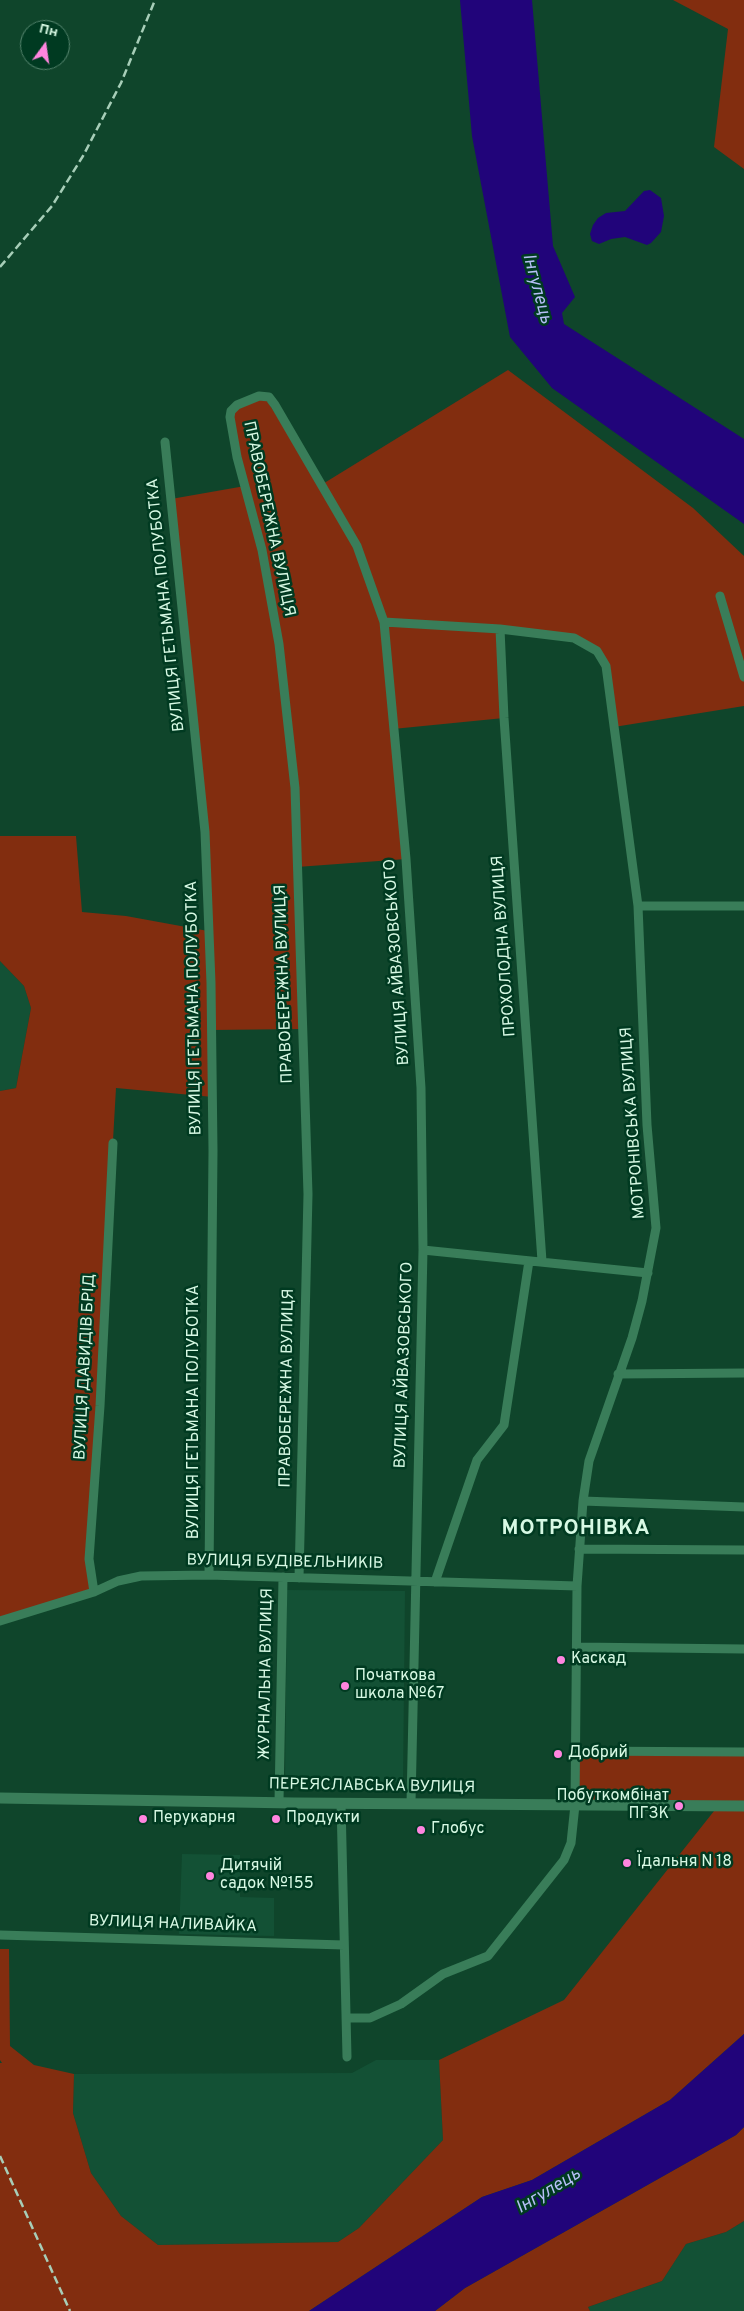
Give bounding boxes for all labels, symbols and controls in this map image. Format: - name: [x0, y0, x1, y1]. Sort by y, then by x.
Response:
- north arrow: [20, 20, 70, 70]
- text: Пн: [37, 20, 60, 41]
- water label: Інгулець: [516, 251, 556, 327]
- street label: ПРАВОБЕРЕЖНА ВУЛИЦЯ: [238, 420, 298, 618]
- street label: ВУЛИЦЯ ГЕТЬМАНА ПОЛУБОТКА: [144, 477, 190, 733]
- street label: ПРОХОЛОДНА ВУЛИЦЯ: [489, 855, 521, 1037]
- street label: ВУЛИЦЯ АЙВАЗОВСЬКОГО: [381, 858, 415, 1066]
- street label: ВУЛИЦЯ ГЕТЬМАНА ПОЛУБОТКА: [183, 881, 207, 1135]
- street label: ПРАВОБЕРЕЖНА ВУЛИЦЯ: [272, 884, 298, 1084]
- street label: МОТРОНІВСЬКА ВУЛИЦЯ: [618, 1026, 650, 1220]
- street label: ВУЛИЦЯ АЙВАЗОВСЬКОГО: [392, 1261, 418, 1469]
- street label: ВУЛИЦЯ ДАВИДІВ БРІД: [72, 1273, 100, 1461]
- street label: ВУЛИЦЯ ГЕТЬМАНА ПОЛУБОТКА: [185, 1285, 205, 1539]
- street label: ПРАВОБЕРЕЖНА ВУЛИЦЯ: [277, 1288, 299, 1488]
- district label: МОТРОНІВКА: [500, 1517, 652, 1543]
- street label: ВУЛИЦЯ БУДІВЕЛЬНИКІВ: [187, 1552, 383, 1574]
- street label: ЖУРНАЛЬНА ВУЛИЦЯ: [256, 1588, 278, 1760]
- place label: Каскад: [571, 1650, 626, 1670]
- marker: Каскад: [555, 1654, 567, 1666]
- place label: Початкова школа №67: [355, 1667, 444, 1705]
- marker: Початкова школа №67: [339, 1680, 351, 1692]
- place label: Добрий: [568, 1744, 628, 1764]
- marker: Добрий: [552, 1748, 564, 1760]
- street label: ПЕРЕЯСЛАВСЬКА ВУЛИЦЯ: [269, 1776, 475, 1798]
- place label: Побуткомбінат ПГЗК: [556, 1787, 669, 1825]
- marker: Побуткомбінат ПГЗК: [673, 1800, 685, 1812]
- place label: Перукарня: [153, 1809, 235, 1829]
- place label: Продукти: [286, 1809, 360, 1829]
- marker: Перукарня: [137, 1813, 149, 1825]
- marker: Продукти: [270, 1813, 282, 1825]
- place label: Глобус: [431, 1820, 484, 1840]
- marker: Глобус: [415, 1824, 427, 1836]
- place label: Їдальня N 18: [637, 1853, 732, 1873]
- place label: Дитячій садок №155: [220, 1857, 314, 1895]
- marker: Їдальня N 18: [621, 1857, 633, 1869]
- marker: Дитячій садок №155: [204, 1870, 216, 1882]
- street label: ВУЛИЦЯ НАЛИВАЙКА: [89, 1912, 257, 1938]
- water label: Інгулець: [513, 2164, 585, 2220]

